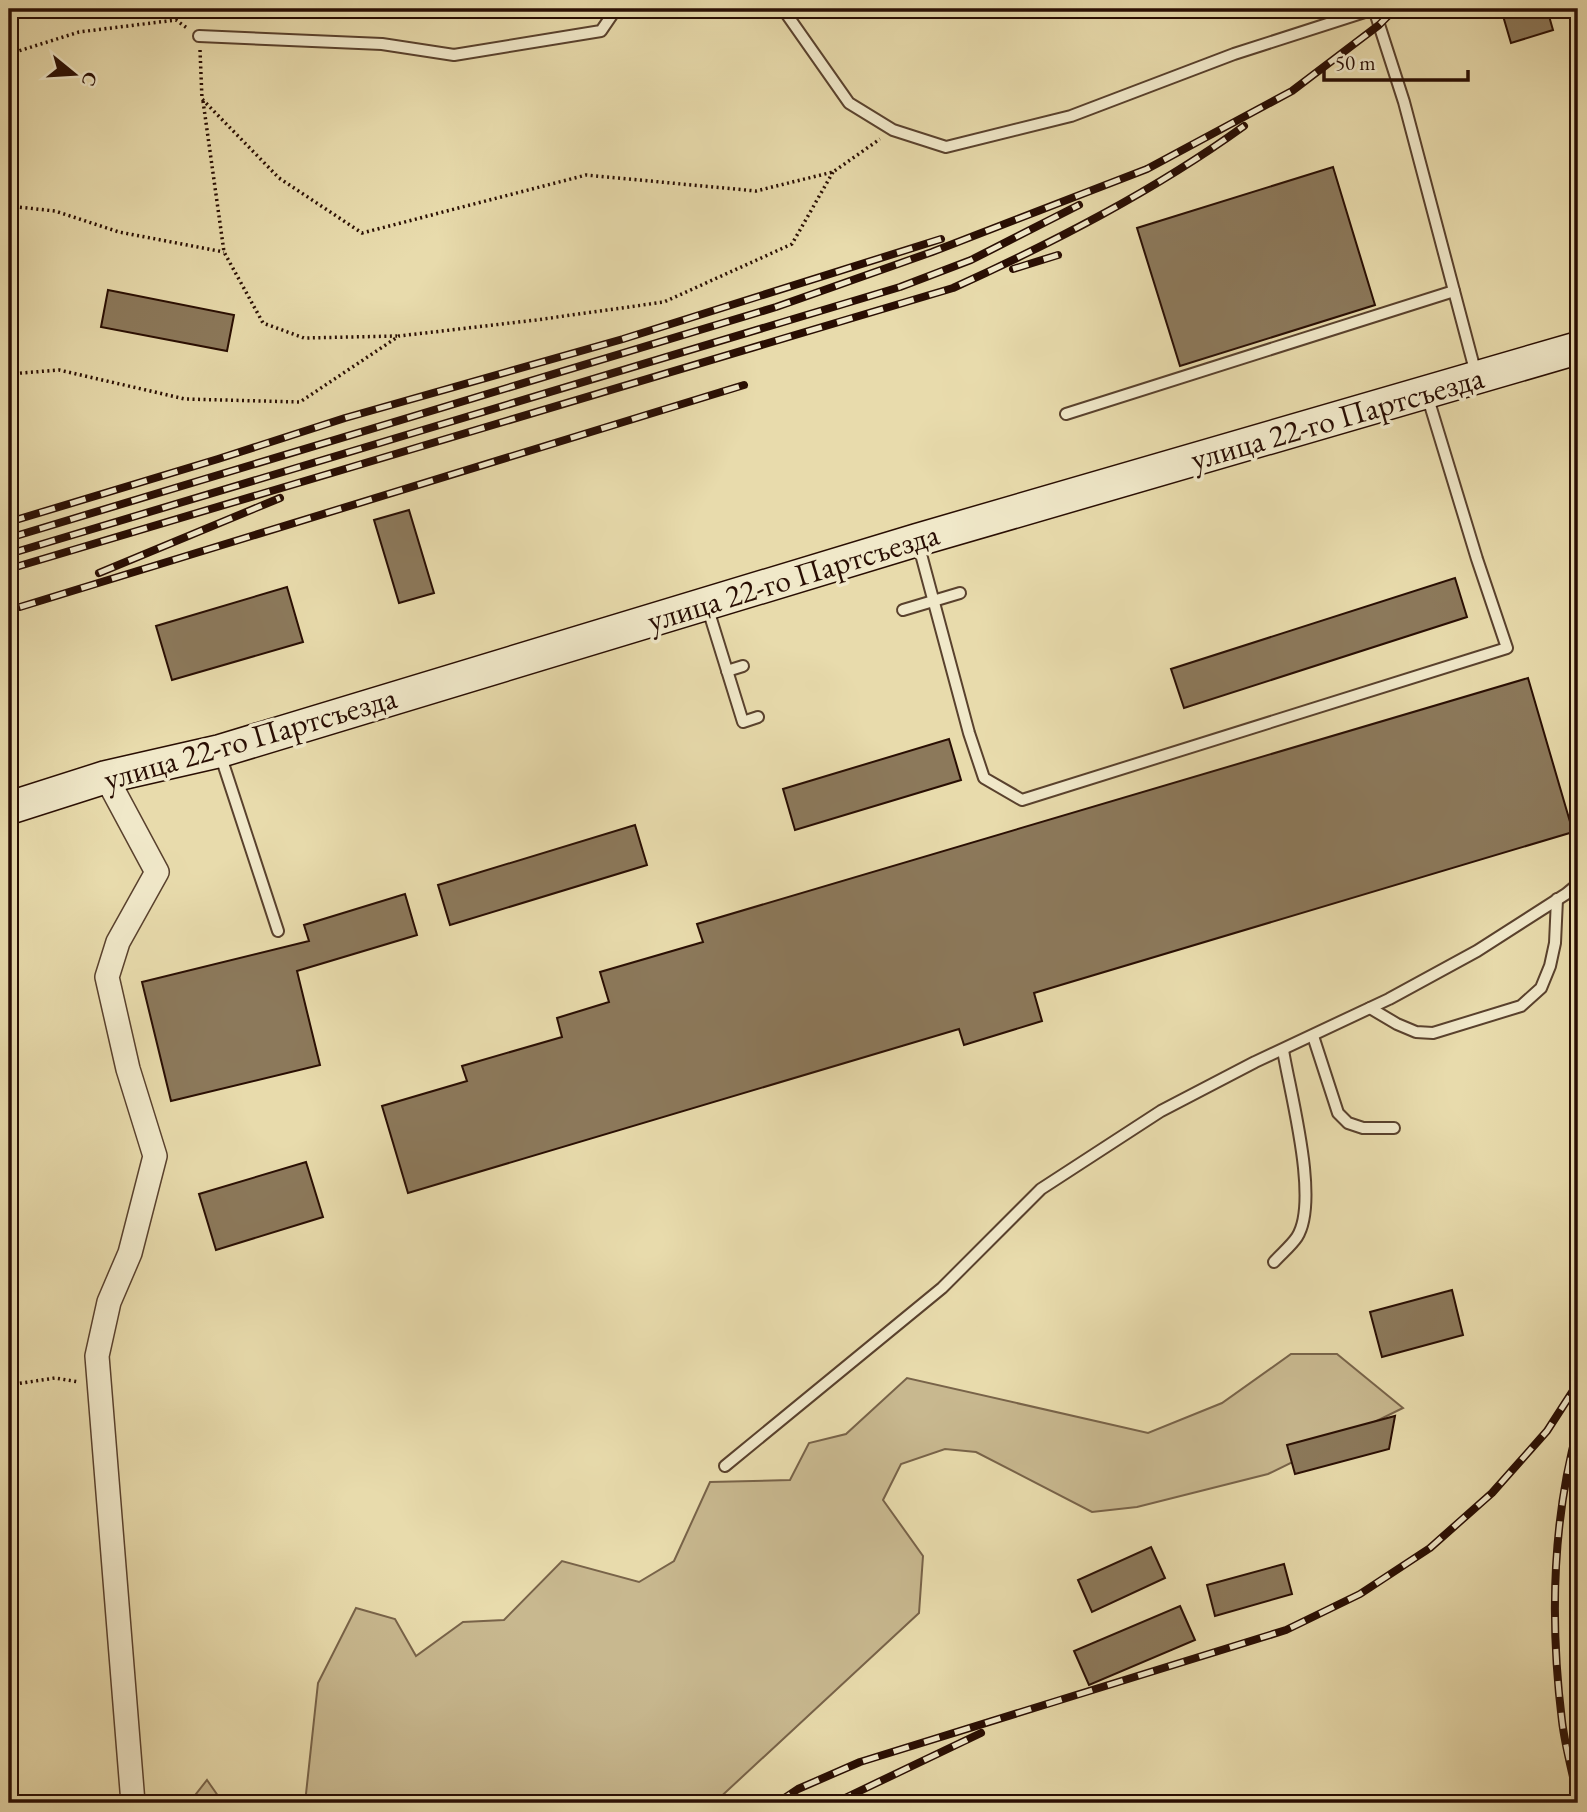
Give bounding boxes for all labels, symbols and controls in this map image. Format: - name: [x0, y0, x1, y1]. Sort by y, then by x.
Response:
- north arrow: [38, 38, 108, 108]
- scale bar: [1324, 38, 1468, 82]
- text: 50 m: [1335, 49, 1376, 76]
- text: С: [76, 69, 104, 89]
- street label: улица 22-го Партсъезда: [1186, 356, 1489, 480]
- street label: улица 22-го Партсъезда: [642, 513, 944, 641]
- street label: улица 22-го Партсъезда: [99, 676, 402, 800]

